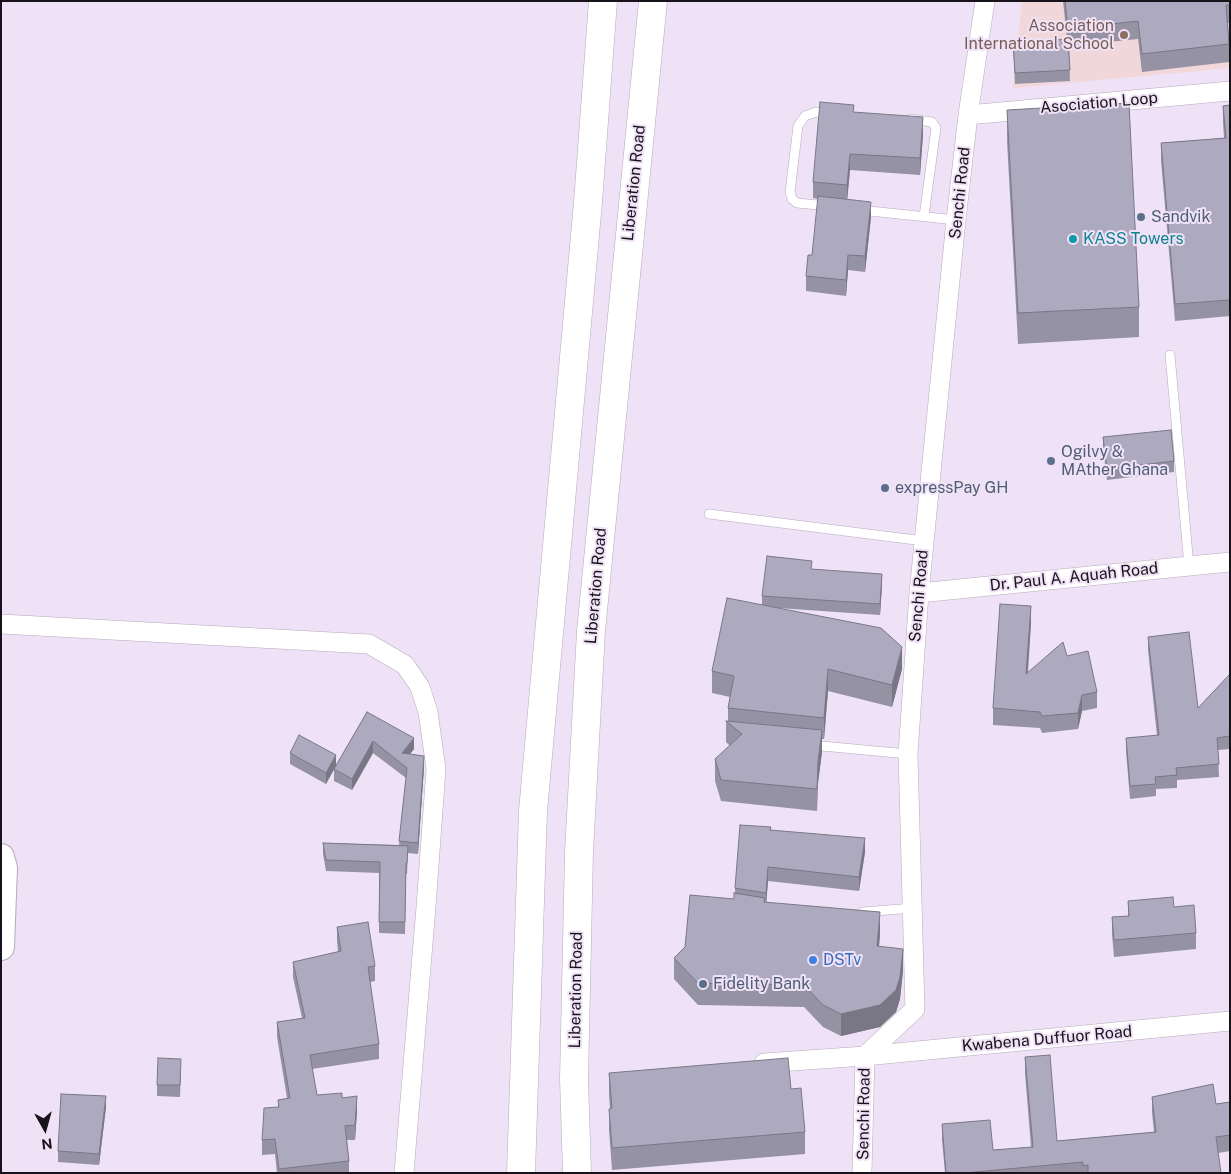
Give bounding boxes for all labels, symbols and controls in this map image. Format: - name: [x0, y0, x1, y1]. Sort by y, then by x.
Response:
- place label: Association International School: [964, 16, 1114, 54]
- marker: Association International School: [1118, 29, 1130, 41]
- street label: Asociation Loop: [1039, 88, 1159, 118]
- street label: Liberation Road: [618, 124, 650, 242]
- street label: Senchi Road: [946, 146, 974, 240]
- place label: Sandvik: [1151, 207, 1210, 227]
- marker: Sandvik: [1135, 211, 1147, 223]
- place label: KASS Towers: [1083, 229, 1184, 249]
- marker: KASS Towers: [1067, 233, 1079, 245]
- place label: Ogilvy & MAther Ghana: [1061, 442, 1168, 480]
- marker: Ogilvy & MAther Ghana: [1045, 455, 1057, 467]
- place label: expressPay GH: [895, 478, 1008, 498]
- marker: expressPay GH: [879, 482, 891, 494]
- street label: Liberation Road: [581, 527, 611, 645]
- street label: Senchi Road: [905, 549, 933, 643]
- street label: Dr. Paul A. Aquah Road: [989, 559, 1159, 595]
- street label: Liberation Road: [565, 932, 587, 1048]
- place label: DSTv: [823, 950, 861, 970]
- marker: DSTv: [807, 954, 819, 966]
- place label: Fidelity Bank: [713, 974, 810, 994]
- marker: Fidelity Bank: [697, 978, 709, 990]
- street label: Kwabena Duffuor Road: [961, 1022, 1133, 1056]
- street label: Senchi Road: [854, 1068, 874, 1160]
- north arrow: [20, 1104, 70, 1154]
- text: N: [40, 1135, 53, 1152]

